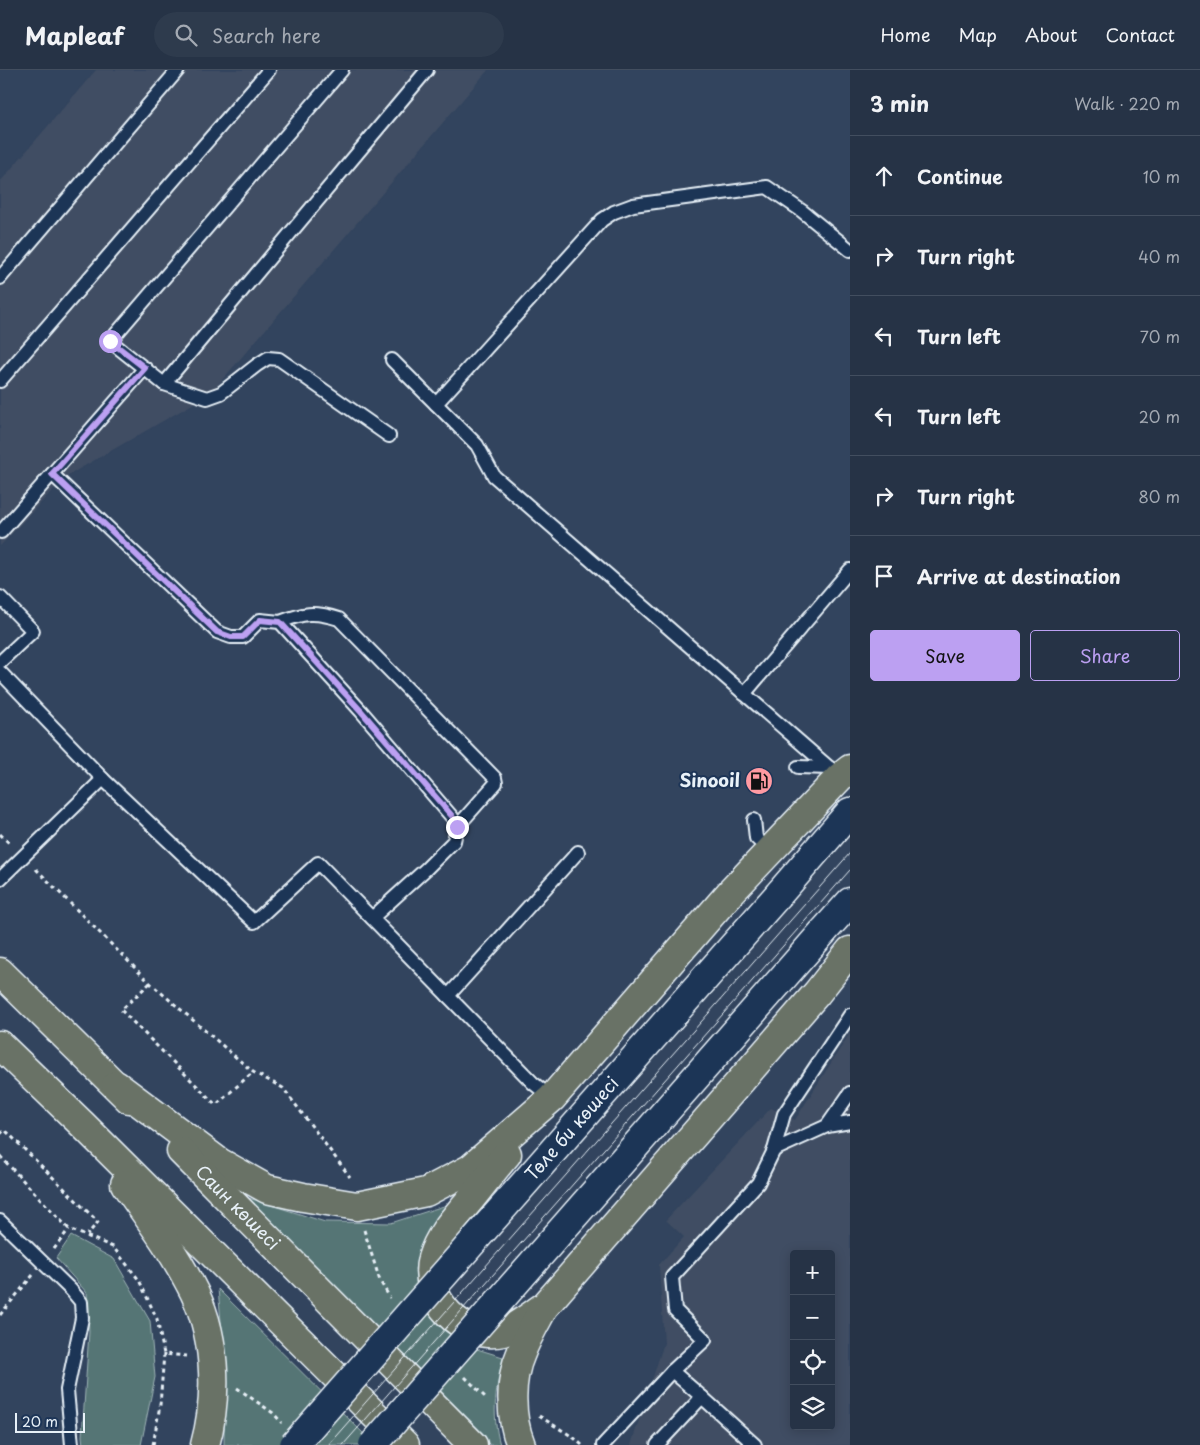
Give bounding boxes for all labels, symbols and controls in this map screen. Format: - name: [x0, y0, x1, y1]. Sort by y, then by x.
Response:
- search box: [154, 12, 504, 57]
- text: Mapleaf: [25, 17, 124, 53]
- icon: search: [172, 21, 200, 49]
- text: Search here: [212, 21, 321, 49]
- text: Home: [880, 21, 930, 48]
- text: Map: [958, 21, 997, 48]
- text: About: [1025, 21, 1077, 48]
- text: Contact: [1105, 21, 1175, 48]
- text: 3 min: [870, 87, 929, 119]
- text: Walk · 220 m: [1074, 91, 1180, 115]
- icon: ahead: [870, 162, 898, 190]
- text: Continue: [917, 162, 1003, 190]
- text: 10 m: [1143, 164, 1180, 188]
- icon: right: [870, 242, 898, 270]
- text: Turn right: [917, 242, 1015, 270]
- text: 40 m: [1138, 244, 1180, 268]
- icon: left: [870, 322, 898, 350]
- text: Turn left: [917, 322, 1001, 350]
- text: 70 m: [1140, 324, 1180, 348]
- route start: [99, 330, 122, 353]
- icon: left: [870, 402, 898, 430]
- text: Turn left: [917, 402, 1001, 430]
- text: 20 m: [1139, 404, 1180, 428]
- icon: right: [870, 482, 898, 510]
- text: Turn right: [917, 482, 1015, 510]
- text: 80 m: [1138, 484, 1180, 508]
- icon: arrive: [870, 562, 898, 590]
- text: Arrive at destination: [917, 562, 1121, 590]
- button: Save: [870, 630, 1020, 681]
- button: Share: [1030, 630, 1180, 681]
- place label: Sinooil: [679, 766, 740, 793]
- fuel station icon: Sinooil: [744, 766, 774, 796]
- route end: [446, 816, 469, 839]
- street label: Төле би көшесі: [518, 1070, 624, 1186]
- street label: Саин көшесі: [190, 1158, 287, 1255]
- map controls: [790, 1250, 835, 1430]
- button: +: [790, 1250, 835, 1295]
- button: −: [790, 1295, 835, 1340]
- button: locate: [790, 1340, 835, 1385]
- button: layers: [790, 1385, 835, 1430]
- scale bar: [15, 1410, 85, 1433]
- text: 20 m: [22, 1411, 58, 1432]

